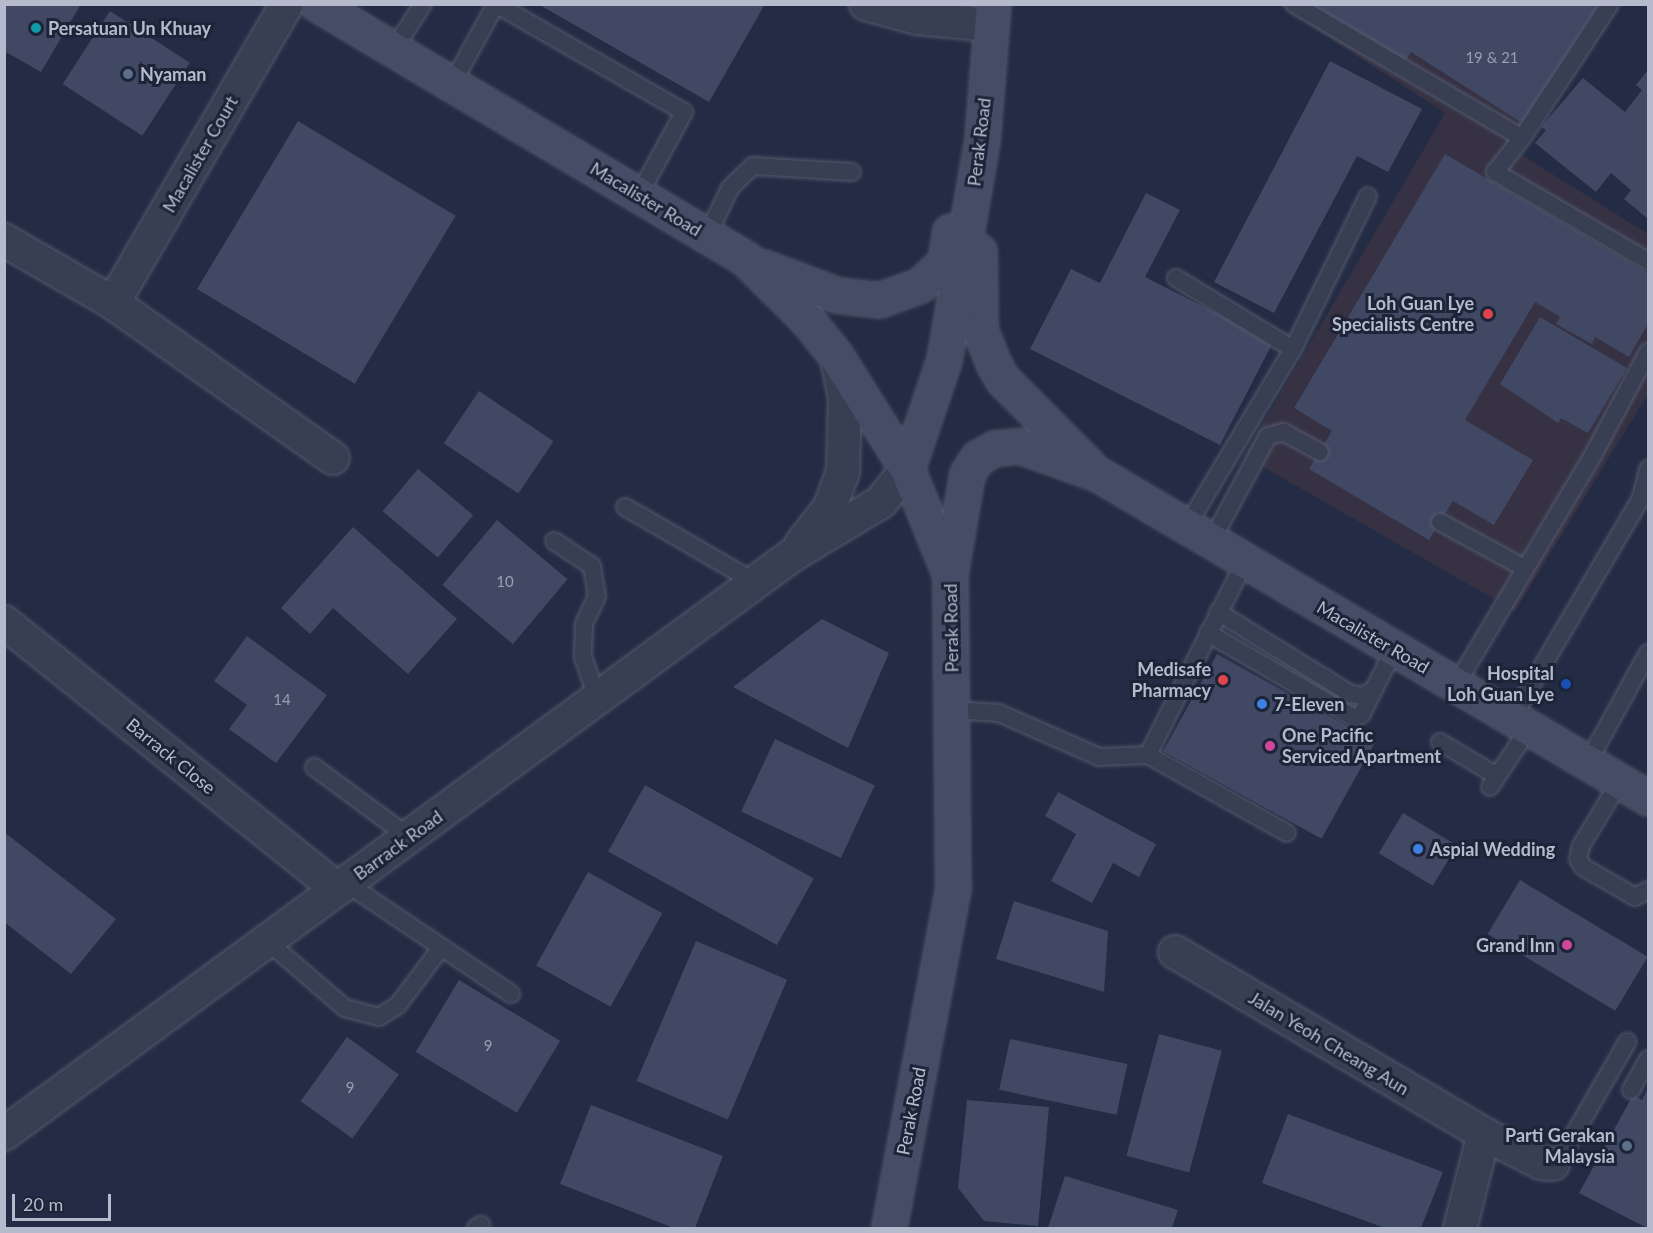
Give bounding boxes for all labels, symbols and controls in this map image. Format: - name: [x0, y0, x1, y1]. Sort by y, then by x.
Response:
- place label: Persatuan Un Khuay: [48, 17, 211, 39]
- marker: Persatuan Un Khuay: [29, 21, 43, 35]
- house number: 19 & 21: [1465, 49, 1519, 67]
- place label: Nyaman: [140, 63, 206, 85]
- marker: Nyaman: [121, 67, 135, 81]
- street label: Macalister Court: [158, 92, 242, 216]
- street label: Perak Road: [963, 97, 995, 187]
- street label: Macalister Road: [586, 157, 706, 241]
- place label: Loh Guan Lye Specialists Centre: [1332, 293, 1474, 336]
- marker: Loh Guan Lye Specialists Centre: [1479, 305, 1497, 323]
- house number: 10: [496, 573, 514, 591]
- street label: Perak Road: [939, 583, 963, 673]
- street label: Macalister Road: [1313, 596, 1433, 678]
- place label: Medisafe Pharmacy: [1132, 659, 1211, 702]
- place label: Hospital Loh Guan Lye: [1447, 663, 1554, 706]
- marker: Medisafe Pharmacy: [1216, 673, 1230, 687]
- marker: Hospital Loh Guan Lye: [1559, 677, 1573, 691]
- house number: 14: [273, 691, 291, 709]
- place label: 7-Eleven: [1274, 693, 1344, 715]
- marker: 7-Eleven: [1255, 697, 1269, 711]
- street label: Barrack Close: [122, 713, 220, 799]
- place label: One Pacific Serviced Apartment: [1282, 725, 1442, 768]
- marker: One Pacific Serviced Apartment: [1263, 739, 1277, 753]
- street label: Barrack Road: [349, 806, 447, 884]
- place label: Aspial Wedding: [1430, 838, 1555, 860]
- marker: Aspial Wedding: [1411, 842, 1425, 856]
- place label: Grand Inn: [1476, 934, 1555, 956]
- marker: Grand Inn: [1560, 938, 1574, 952]
- street label: Jalan Yeoh Cheang Aun: [1244, 986, 1414, 1100]
- house number: 9: [484, 1037, 492, 1055]
- street label: Perak Road: [892, 1065, 930, 1157]
- house number: 9: [346, 1079, 354, 1097]
- place label: Parti Gerakan Malaysia: [1505, 1125, 1615, 1168]
- marker: Parti Gerakan Malaysia: [1620, 1139, 1634, 1153]
- scale bar: [15, 1182, 114, 1220]
- text: 20 m: [23, 1193, 63, 1215]

